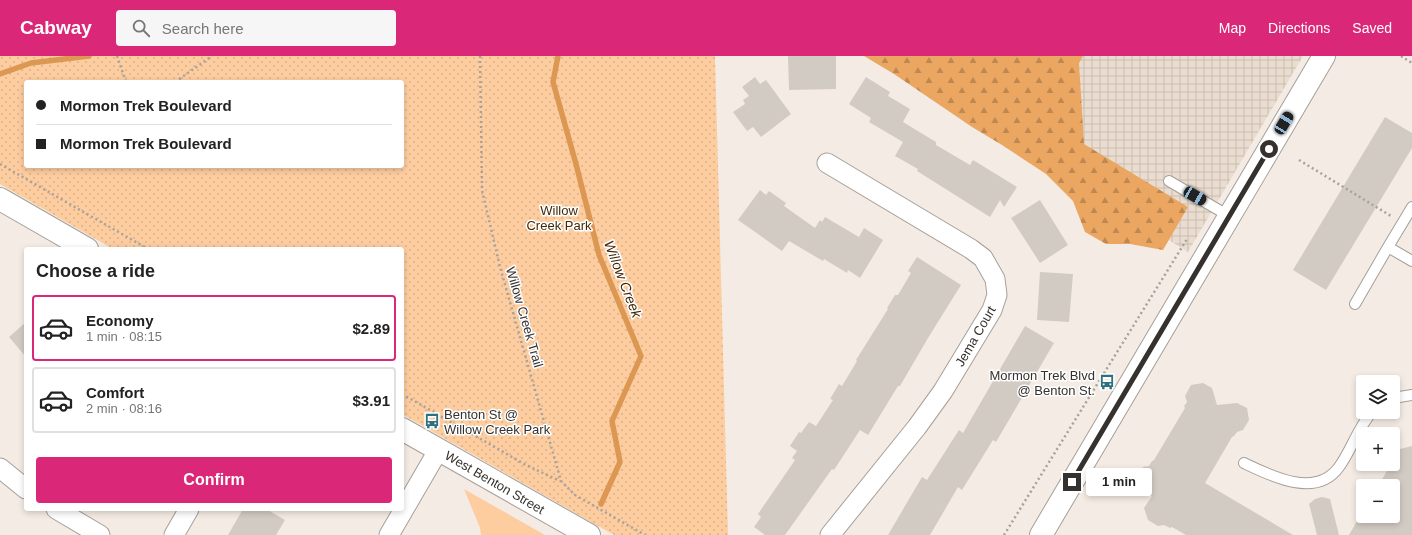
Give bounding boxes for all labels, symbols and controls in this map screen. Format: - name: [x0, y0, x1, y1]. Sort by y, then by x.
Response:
- search box: [116, 10, 396, 46]
- text: Cabway: [20, 17, 92, 38]
- icon: search: [130, 17, 152, 39]
- text: Search here: [162, 20, 244, 37]
- text: Map: [1219, 20, 1246, 36]
- text: Directions: [1268, 20, 1330, 36]
- text: Saved: [1352, 20, 1392, 36]
- text: Mormon Trek Boulevard: [60, 97, 232, 114]
- car: [1273, 110, 1295, 136]
- text: Mormon Trek Boulevard: [60, 135, 232, 152]
- route start: [1260, 140, 1278, 158]
- car: [1182, 185, 1208, 207]
- park label: Willow Creek Park: [526, 203, 592, 233]
- water label: Willow Creek: [601, 238, 645, 321]
- text: Choose a ride: [36, 261, 155, 281]
- street label: Willow Creek Trail: [503, 265, 546, 369]
- street label: Jema Court: [952, 303, 999, 369]
- icon: car: [38, 310, 74, 346]
- text: Economy: [86, 312, 154, 329]
- text: $2.89: [352, 320, 390, 337]
- text: 1 min · 08:15: [86, 329, 162, 344]
- place label: Mormon Trek Blvd @ Benton St.: [990, 368, 1095, 398]
- bus stop icon: Mormon Trek Blvd @ Benton St.: [1098, 373, 1116, 391]
- map controls: [1356, 375, 1400, 523]
- button: layers: [1356, 375, 1400, 419]
- icon: car: [38, 382, 74, 418]
- text: Comfort: [86, 384, 144, 401]
- text: $3.91: [352, 392, 390, 409]
- text: 2 min · 08:16: [86, 401, 162, 416]
- place label: Benton St @ Willow Creek Park: [444, 407, 551, 437]
- bus stop icon: Benton St @ Willow Creek Park: [423, 412, 441, 430]
- button: +: [1356, 427, 1400, 471]
- street label: West Benton Street: [442, 448, 548, 517]
- button: Confirm: [36, 457, 392, 503]
- callout: 1 min: [1086, 468, 1152, 496]
- route end: [1063, 473, 1081, 491]
- text: 1 min: [1102, 474, 1136, 489]
- button: −: [1356, 479, 1400, 523]

